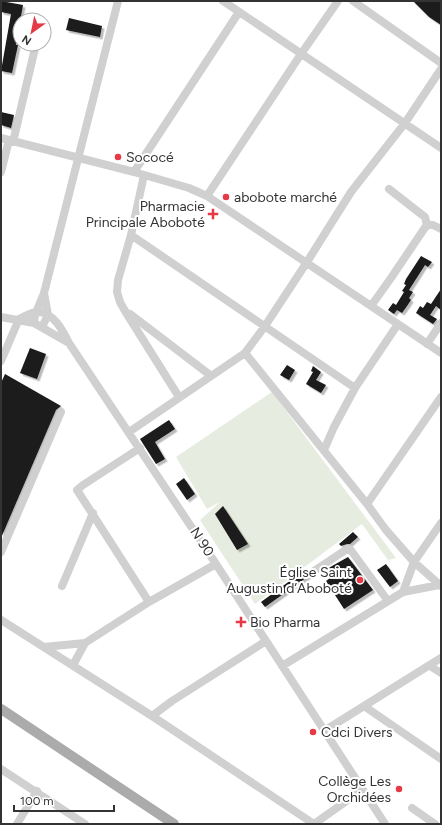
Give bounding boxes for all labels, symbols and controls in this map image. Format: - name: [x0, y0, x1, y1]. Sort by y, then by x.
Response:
- north arrow: [12, 12, 52, 52]
- text: N: [20, 32, 34, 48]
- place label: Sococé: [126, 149, 174, 166]
- marker: Sococé: [113, 152, 123, 162]
- place label: abobote marché: [234, 189, 337, 206]
- marker: abobote marché: [221, 192, 231, 202]
- place label: Pharmacie Principale Aboboté: [86, 198, 205, 231]
- marker: Pharmacie Principale Aboboté: [208, 209, 218, 219]
- street label: N 90: [186, 524, 218, 560]
- place label: Église Saint Augustin d’Aboboté: [227, 564, 352, 597]
- marker: Église Saint Augustin d’Aboboté: [355, 575, 365, 585]
- place label: Bio Pharma: [250, 614, 320, 631]
- marker: Bio Pharma: [235, 616, 247, 628]
- place label: Cdci Divers: [321, 724, 392, 741]
- marker: Cdci Divers: [308, 727, 318, 737]
- place label: Collège Les Orchidées: [318, 773, 391, 806]
- marker: Collège Les Orchidées: [394, 784, 404, 794]
- scale bar: [14, 787, 114, 813]
- text: 100 m: [20, 794, 54, 808]

